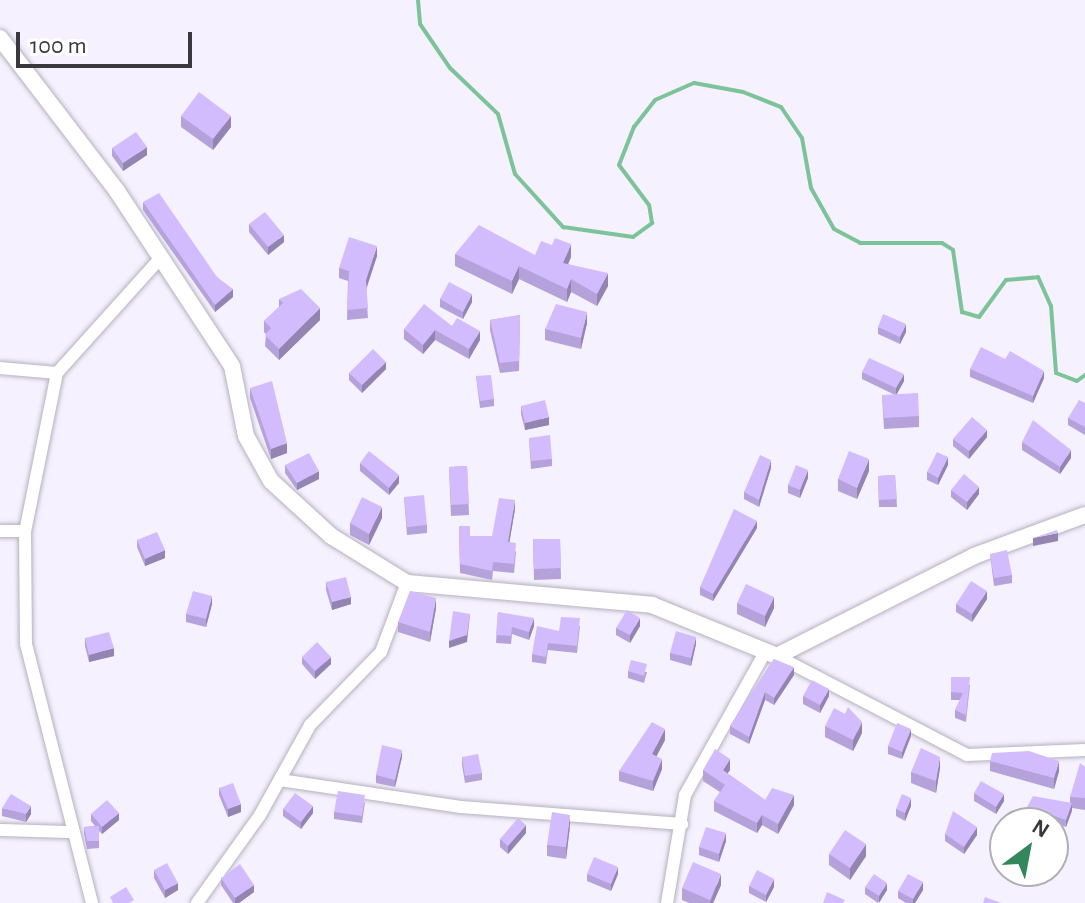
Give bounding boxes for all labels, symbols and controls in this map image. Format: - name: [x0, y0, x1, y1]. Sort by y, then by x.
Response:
- scale bar: [20, 16, 196, 66]
- text: 100 m: [30, 34, 87, 58]
- north arrow: [989, 807, 1069, 887]
- text: N: [1028, 815, 1053, 842]

